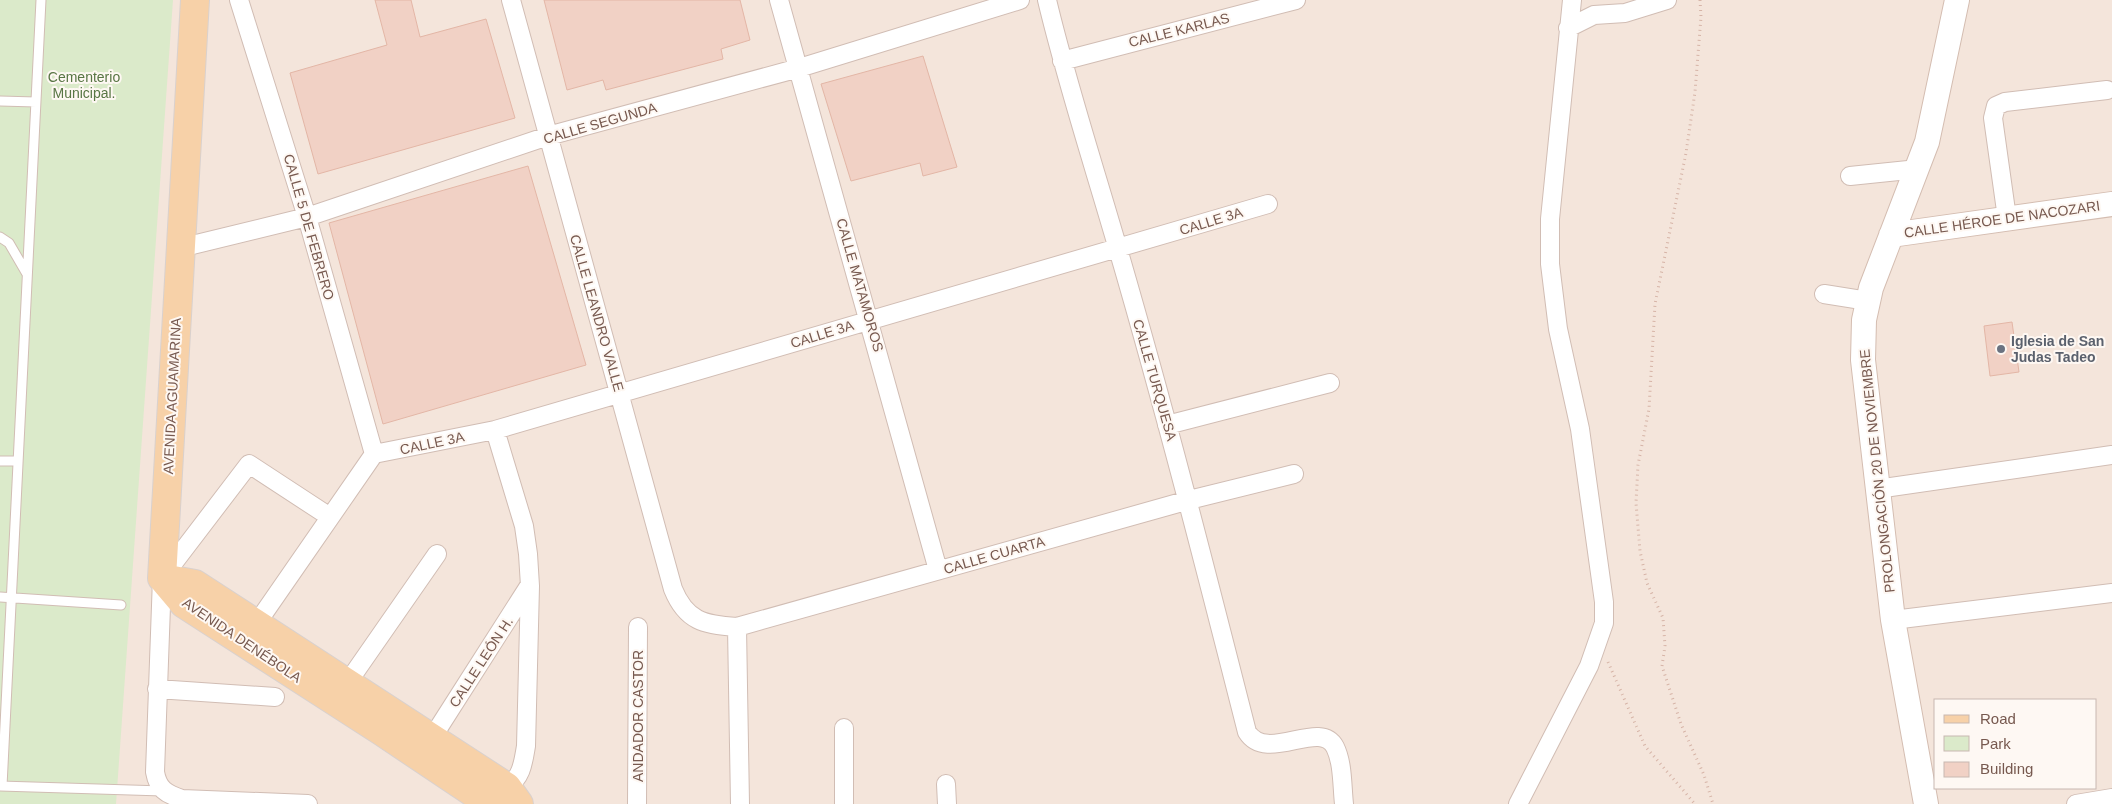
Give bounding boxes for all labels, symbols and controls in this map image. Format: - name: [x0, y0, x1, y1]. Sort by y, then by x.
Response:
- street label: CALLE KARLAS: [1127, 10, 1231, 50]
- park label: Cementerio Municipal.: [48, 69, 120, 101]
- street label: CALLE SEGUNDA: [541, 99, 659, 147]
- street label: CALLE 5 DE FEBRERO: [281, 152, 338, 302]
- street label: CALLE HÉROE DE NACOZARI: [1903, 197, 2101, 241]
- street label: CALLE 3A: [1177, 204, 1245, 238]
- street label: CALLE MATAMOROS: [833, 216, 887, 354]
- street label: CALLE LEANDRO VALLE: [567, 233, 627, 393]
- street label: AVENIDA AGUAMARINA: [160, 317, 184, 475]
- street label: CALLE 3A: [788, 317, 856, 351]
- street label: CALLE TURQUESA: [1130, 317, 1180, 443]
- place label: Iglesia de San Judas Tadeo: [2011, 333, 2104, 365]
- marker: Iglesia de San Judas Tadeo: [1995, 343, 2007, 355]
- street label: PROLONGACIÓN 20 DE NOVIEMBRE: [1856, 348, 1898, 594]
- street label: CALLE 3A: [398, 428, 466, 458]
- street label: CALLE CUARTA: [942, 533, 1047, 577]
- street label: AVENIDA DENÉBOLA: [180, 594, 305, 686]
- street label: CALLE LEÓN H.: [446, 614, 516, 710]
- street label: ANDADOR CASTOR: [630, 650, 646, 782]
- legend: [1934, 699, 2097, 789]
- text: Road: [1980, 710, 2016, 727]
- text: Park: [1980, 735, 2011, 752]
- text: Building: [1980, 760, 2033, 777]

